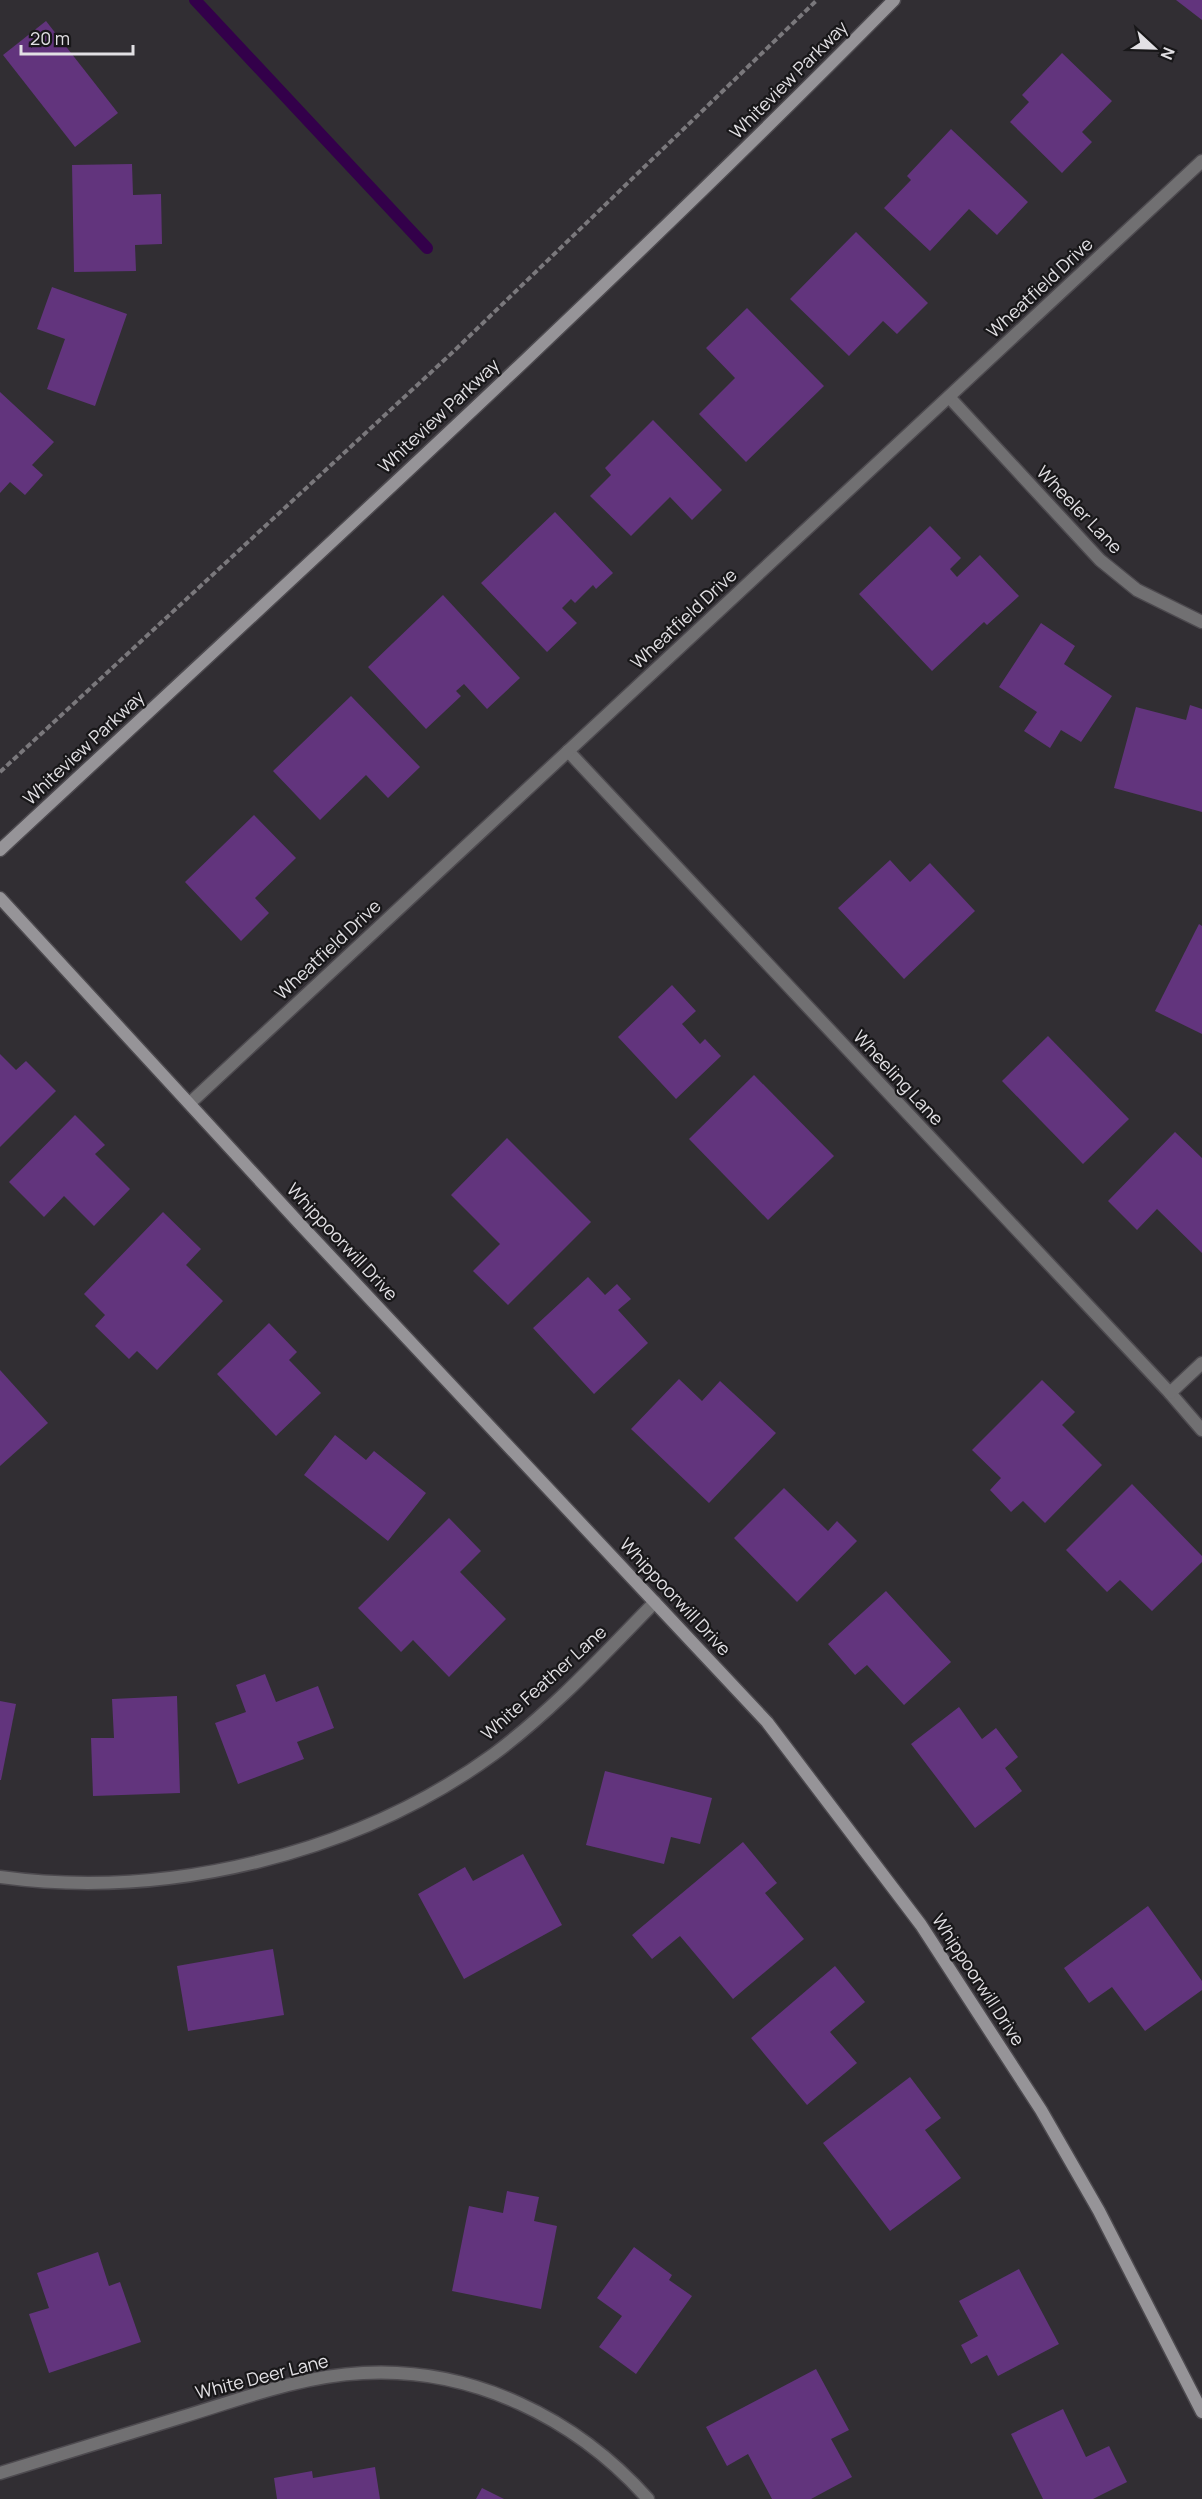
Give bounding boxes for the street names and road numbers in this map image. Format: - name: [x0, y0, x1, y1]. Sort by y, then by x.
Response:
- street label: Whiteview Parkway: [724, 15, 853, 144]
- street label: Wheatfield Drive: [981, 232, 1098, 343]
- street label: Whiteview Parkway: [372, 352, 505, 478]
- street label: Wheeler Lane: [1032, 460, 1128, 559]
- street label: Wheatfield Drive: [625, 563, 742, 674]
- street label: Whiteview Parkway: [17, 684, 150, 810]
- street label: Wheatfield Drive: [269, 894, 386, 1005]
- street label: Wheeling Lane: [848, 1024, 949, 1130]
- street label: Whippoorwill Drive: [282, 1177, 404, 1305]
- street label: Whippoorwill Drive: [615, 1532, 737, 1660]
- street label: White Feather Lane: [476, 1620, 611, 1745]
- street label: Whippoorwill Drive: [927, 1909, 1031, 2050]
- street label: White Deer Lane: [193, 2348, 331, 2404]

